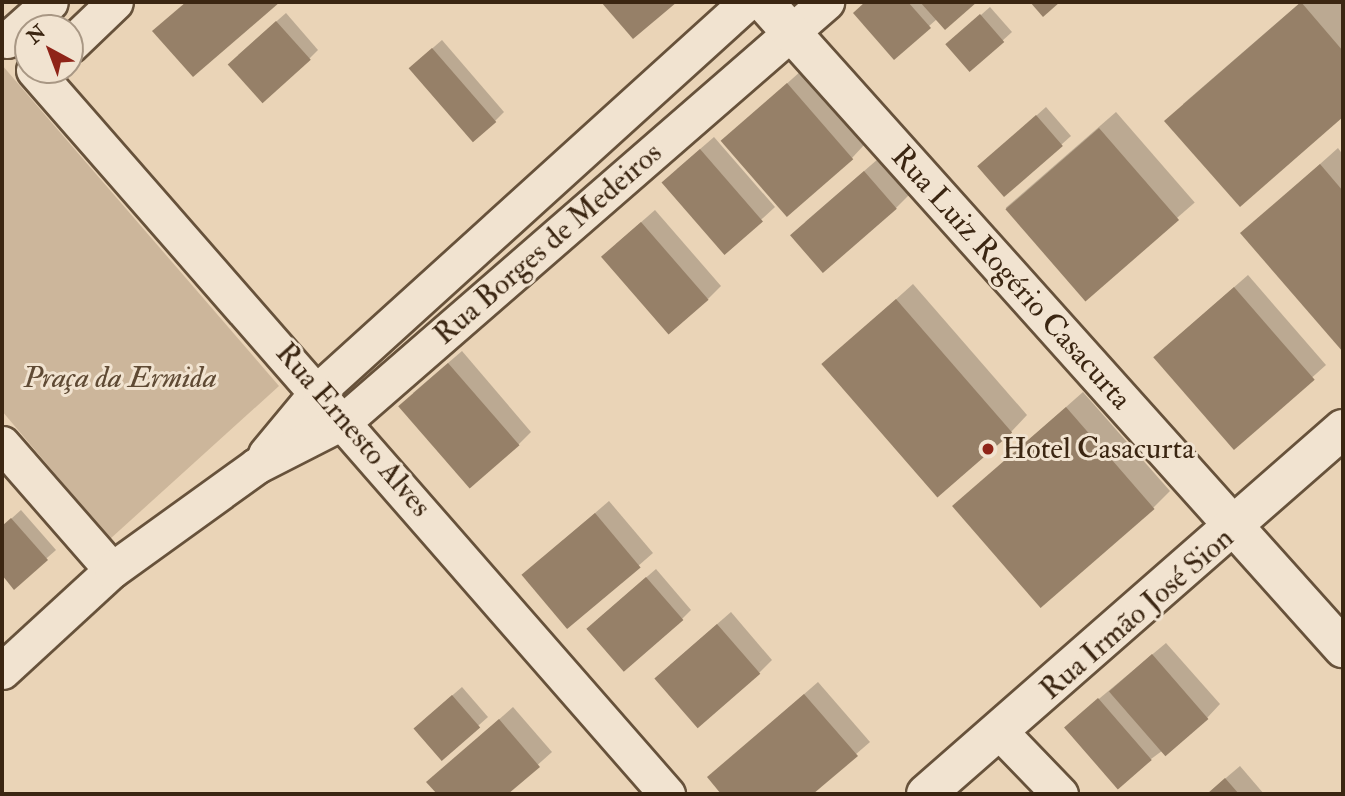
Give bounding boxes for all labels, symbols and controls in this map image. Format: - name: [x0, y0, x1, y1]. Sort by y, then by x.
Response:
- north arrow: [14, 14, 84, 84]
- text: N: [22, 20, 51, 49]
- street label: Rua Borges de Medeiros: [427, 135, 669, 353]
- street label: Rua Luiz Rogério Casacurta: [883, 139, 1139, 417]
- street label: Rua Ernesto Alves: [268, 336, 438, 524]
- park label: Praça da Ermida: [23, 360, 217, 396]
- place label: Hotel Casacurta: [1002, 431, 1195, 467]
- marker: Hotel Casacurta: [980, 441, 996, 457]
- street label: Rua Irmão José Sion: [1033, 520, 1241, 708]

